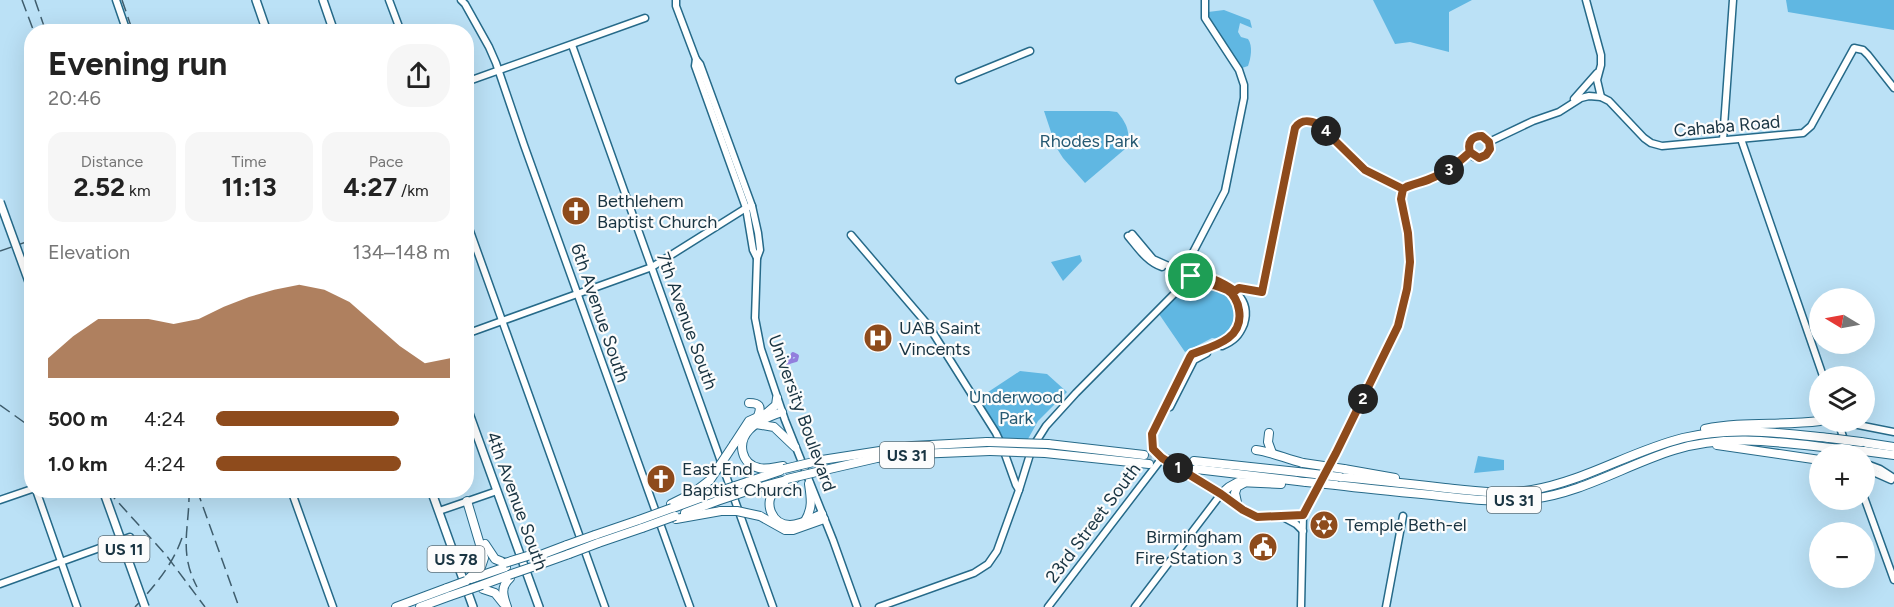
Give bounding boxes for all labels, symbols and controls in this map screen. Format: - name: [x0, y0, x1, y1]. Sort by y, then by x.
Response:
- text: Evening run: [48, 44, 227, 83]
- button: share: [387, 44, 450, 107]
- text: 20:46: [48, 86, 101, 110]
- street label: Cahaba Road: [1673, 110, 1781, 142]
- pin: 4: [1311, 116, 1341, 146]
- text: 4: [1321, 121, 1331, 140]
- park label: Rhodes Park: [1039, 130, 1139, 152]
- text: Distance: [81, 152, 143, 171]
- text: Time: [232, 152, 266, 171]
- text: Pace: [369, 152, 403, 171]
- pin: 3: [1434, 155, 1464, 185]
- text: 3: [1445, 160, 1453, 179]
- text: 2.52: [74, 171, 125, 203]
- text: 11:13: [221, 171, 277, 203]
- text: 4:27: [343, 171, 397, 203]
- text: km: [125, 181, 151, 200]
- text: /km: [397, 181, 429, 200]
- place label: Bethlehem Baptist Church: [597, 190, 717, 233]
- church icon: Bethlehem Baptist Church: [560, 195, 592, 227]
- text: Elevation: [48, 240, 130, 264]
- text: 134–148 m: [353, 240, 450, 264]
- street label: 6th Avenue South: [566, 241, 634, 385]
- street label: 7th Avenue South: [652, 249, 722, 393]
- pin: [1165, 250, 1216, 301]
- icon: arrive: [1174, 259, 1207, 292]
- north arrow: [1809, 288, 1875, 354]
- map controls: [1809, 288, 1875, 588]
- place label: UAB Saint Vincents: [899, 317, 981, 360]
- hospital icon: UAB Saint Vincents: [862, 322, 894, 354]
- street label: University Boulevard: [763, 332, 841, 494]
- button: layers: [1809, 366, 1875, 432]
- pin: 2: [1348, 384, 1378, 414]
- park label: Underwood Park: [969, 386, 1063, 429]
- text: 2: [1358, 389, 1368, 408]
- text: 500 m: [48, 407, 108, 431]
- text: 4:24: [144, 407, 185, 431]
- street label: 4th Avenue South: [482, 429, 552, 573]
- road number: US 31: [880, 442, 934, 468]
- button: +: [1809, 444, 1875, 510]
- text: 1.0 km: [48, 452, 107, 476]
- text: 4:24: [144, 452, 185, 476]
- pin: 1: [1163, 453, 1193, 483]
- place label: East End Baptist Church: [682, 458, 802, 501]
- text: 1: [1175, 458, 1181, 477]
- street label: 23rd Street South: [1041, 459, 1145, 587]
- church icon: East End Baptist Church: [645, 463, 677, 495]
- road number: US 31: [1487, 487, 1541, 513]
- synagogue icon: Temple Beth-el: [1308, 509, 1340, 541]
- place label: Temple Beth-el: [1345, 514, 1467, 536]
- button: −: [1809, 522, 1875, 588]
- place label: Birmingham Fire Station 3: [1135, 526, 1242, 569]
- public building icon: Birmingham Fire Station 3: [1247, 531, 1279, 563]
- road number: US 11: [98, 536, 150, 562]
- road number: US 78: [428, 546, 484, 572]

